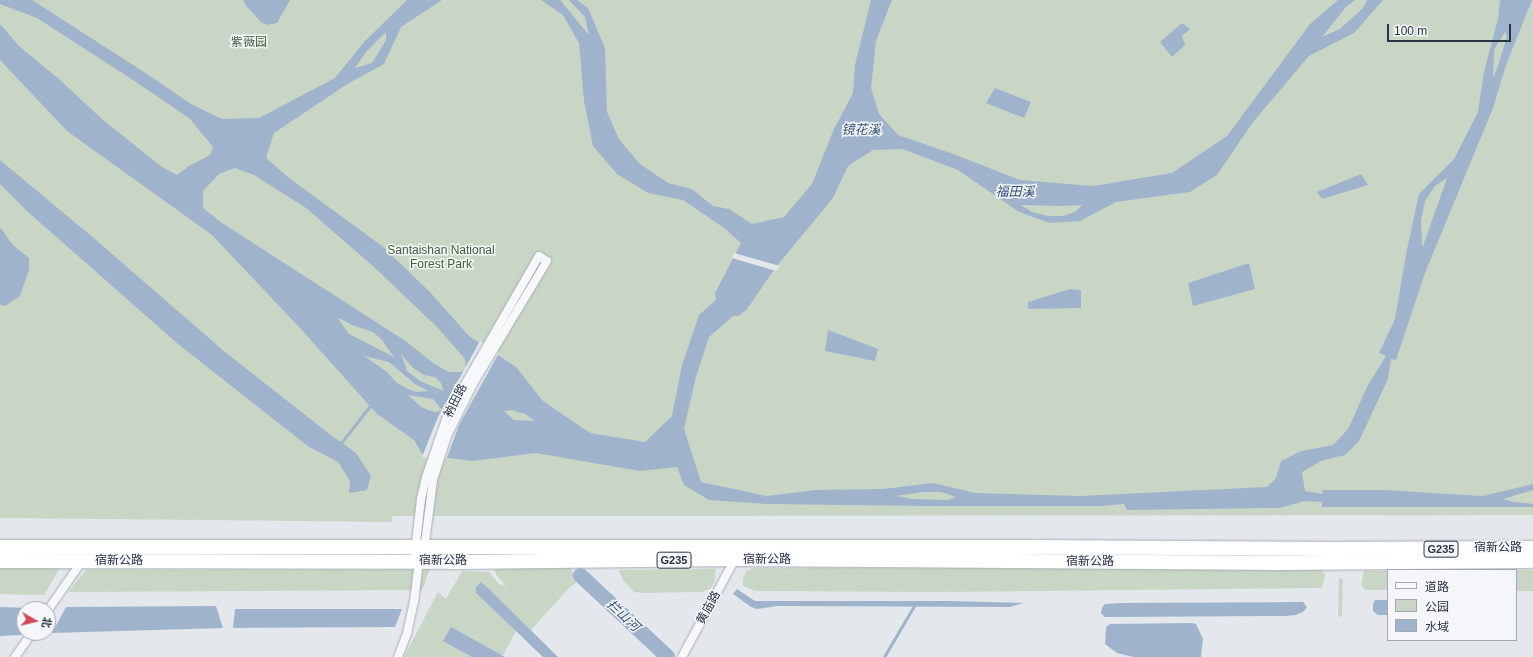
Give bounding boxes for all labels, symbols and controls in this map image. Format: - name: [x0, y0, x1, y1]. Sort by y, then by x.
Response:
- scale bar: [1389, 16, 1513, 42]
- text: 100 m: [1394, 24, 1427, 38]
- park label: 紫薇园: [231, 36, 267, 50]
- water label: 镜花溪: [842, 122, 880, 138]
- water label: 福田溪: [996, 184, 1034, 200]
- park label: Santaishan National Forest Park: [387, 244, 495, 272]
- street label: 衲田路: [441, 382, 471, 420]
- road number: G235: [1423, 540, 1459, 558]
- street label: 宿新公路: [1474, 541, 1522, 555]
- road number: G235: [656, 551, 692, 569]
- street label: 宿新公路: [743, 553, 791, 567]
- street label: 宿新公路: [95, 554, 143, 568]
- street label: 宿新公路: [419, 554, 467, 568]
- street label: 宿新公路: [1066, 555, 1114, 569]
- legend: [1387, 569, 1517, 641]
- text: 道路: [1425, 580, 1449, 594]
- street label: 黄庙路: [694, 589, 724, 627]
- water label: 拦山河: [603, 597, 643, 635]
- text: 公园: [1425, 600, 1449, 614]
- north arrow: [16, 601, 56, 641]
- text: 北: [40, 616, 54, 629]
- text: 水域: [1425, 620, 1449, 634]

